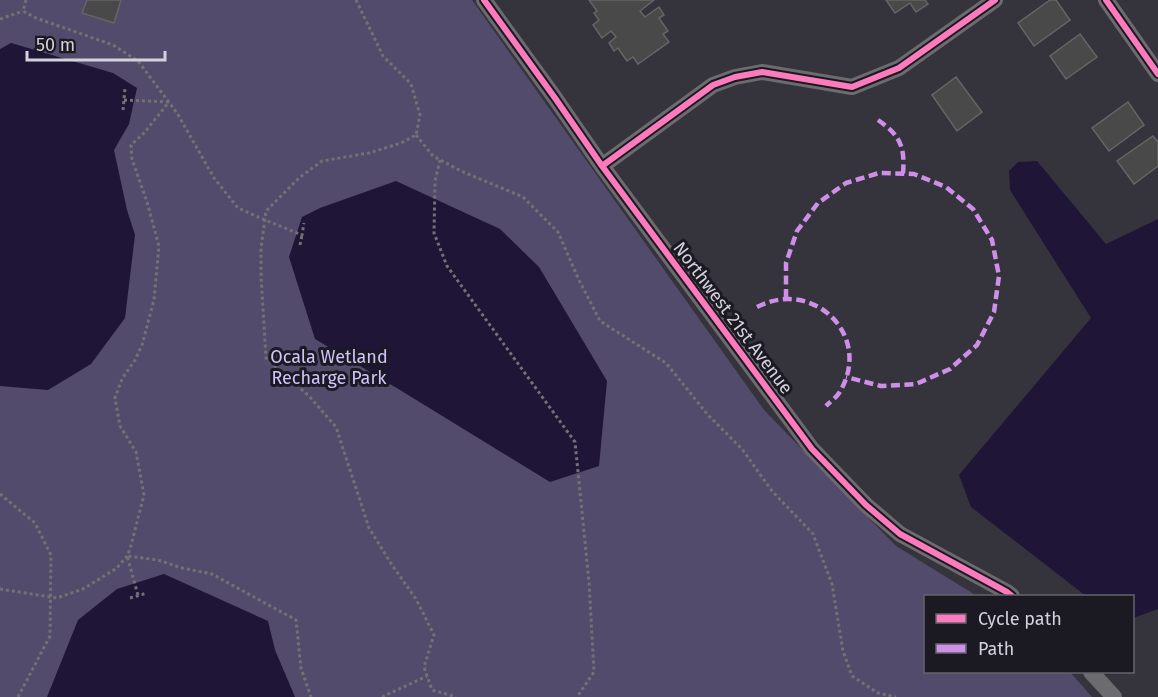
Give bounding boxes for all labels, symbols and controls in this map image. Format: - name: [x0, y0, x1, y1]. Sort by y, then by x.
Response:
- scale bar: [27, 24, 165, 62]
- text: 50 m: [36, 34, 75, 56]
- street label: Northwest 21st Avenue: [669, 238, 797, 398]
- park label: Ocala Wetland Recharge Park: [270, 346, 388, 389]
- legend: [924, 595, 1134, 673]
- text: Cycle path: [978, 608, 1062, 630]
- text: Path: [978, 638, 1014, 660]

